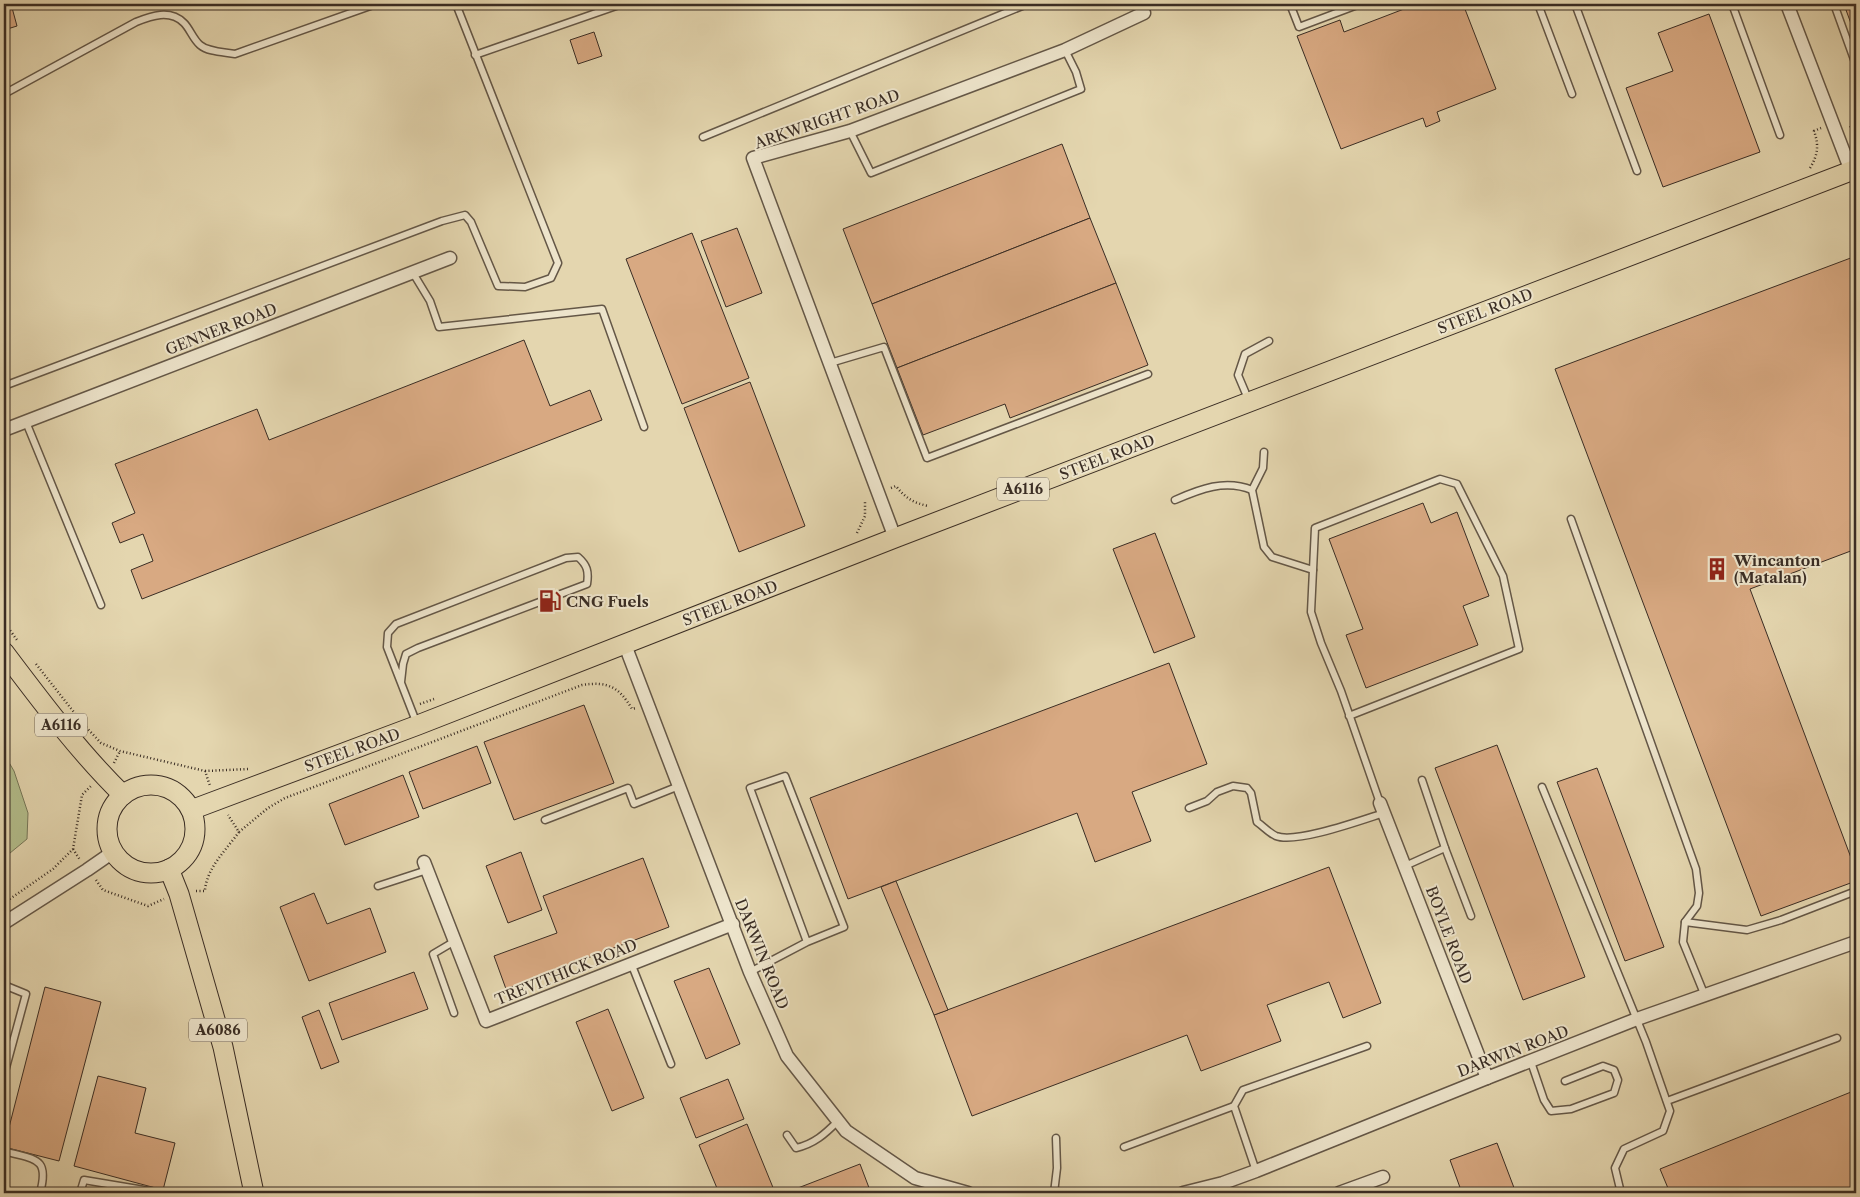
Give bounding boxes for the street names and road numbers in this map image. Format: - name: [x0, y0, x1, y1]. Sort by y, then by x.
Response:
- street label: ARKWRIGHT ROAD: [751, 85, 902, 153]
- street label: STEEL ROAD: [1435, 284, 1535, 338]
- street label: GENNER ROAD: [163, 299, 279, 359]
- street label: STEEL ROAD: [1057, 430, 1157, 484]
- road number: A6116: [997, 478, 1049, 500]
- street label: STEEL ROAD: [680, 576, 780, 630]
- road number: A6116: [35, 714, 87, 736]
- street label: STEEL ROAD: [302, 724, 402, 776]
- street label: BOYLE ROAD: [1422, 883, 1476, 987]
- street label: DARWIN ROAD: [731, 896, 793, 1012]
- street label: TREVITHICK ROAD: [492, 935, 640, 1009]
- road number: A6086: [189, 1018, 247, 1042]
- street label: DARWIN ROAD: [1455, 1021, 1571, 1081]

